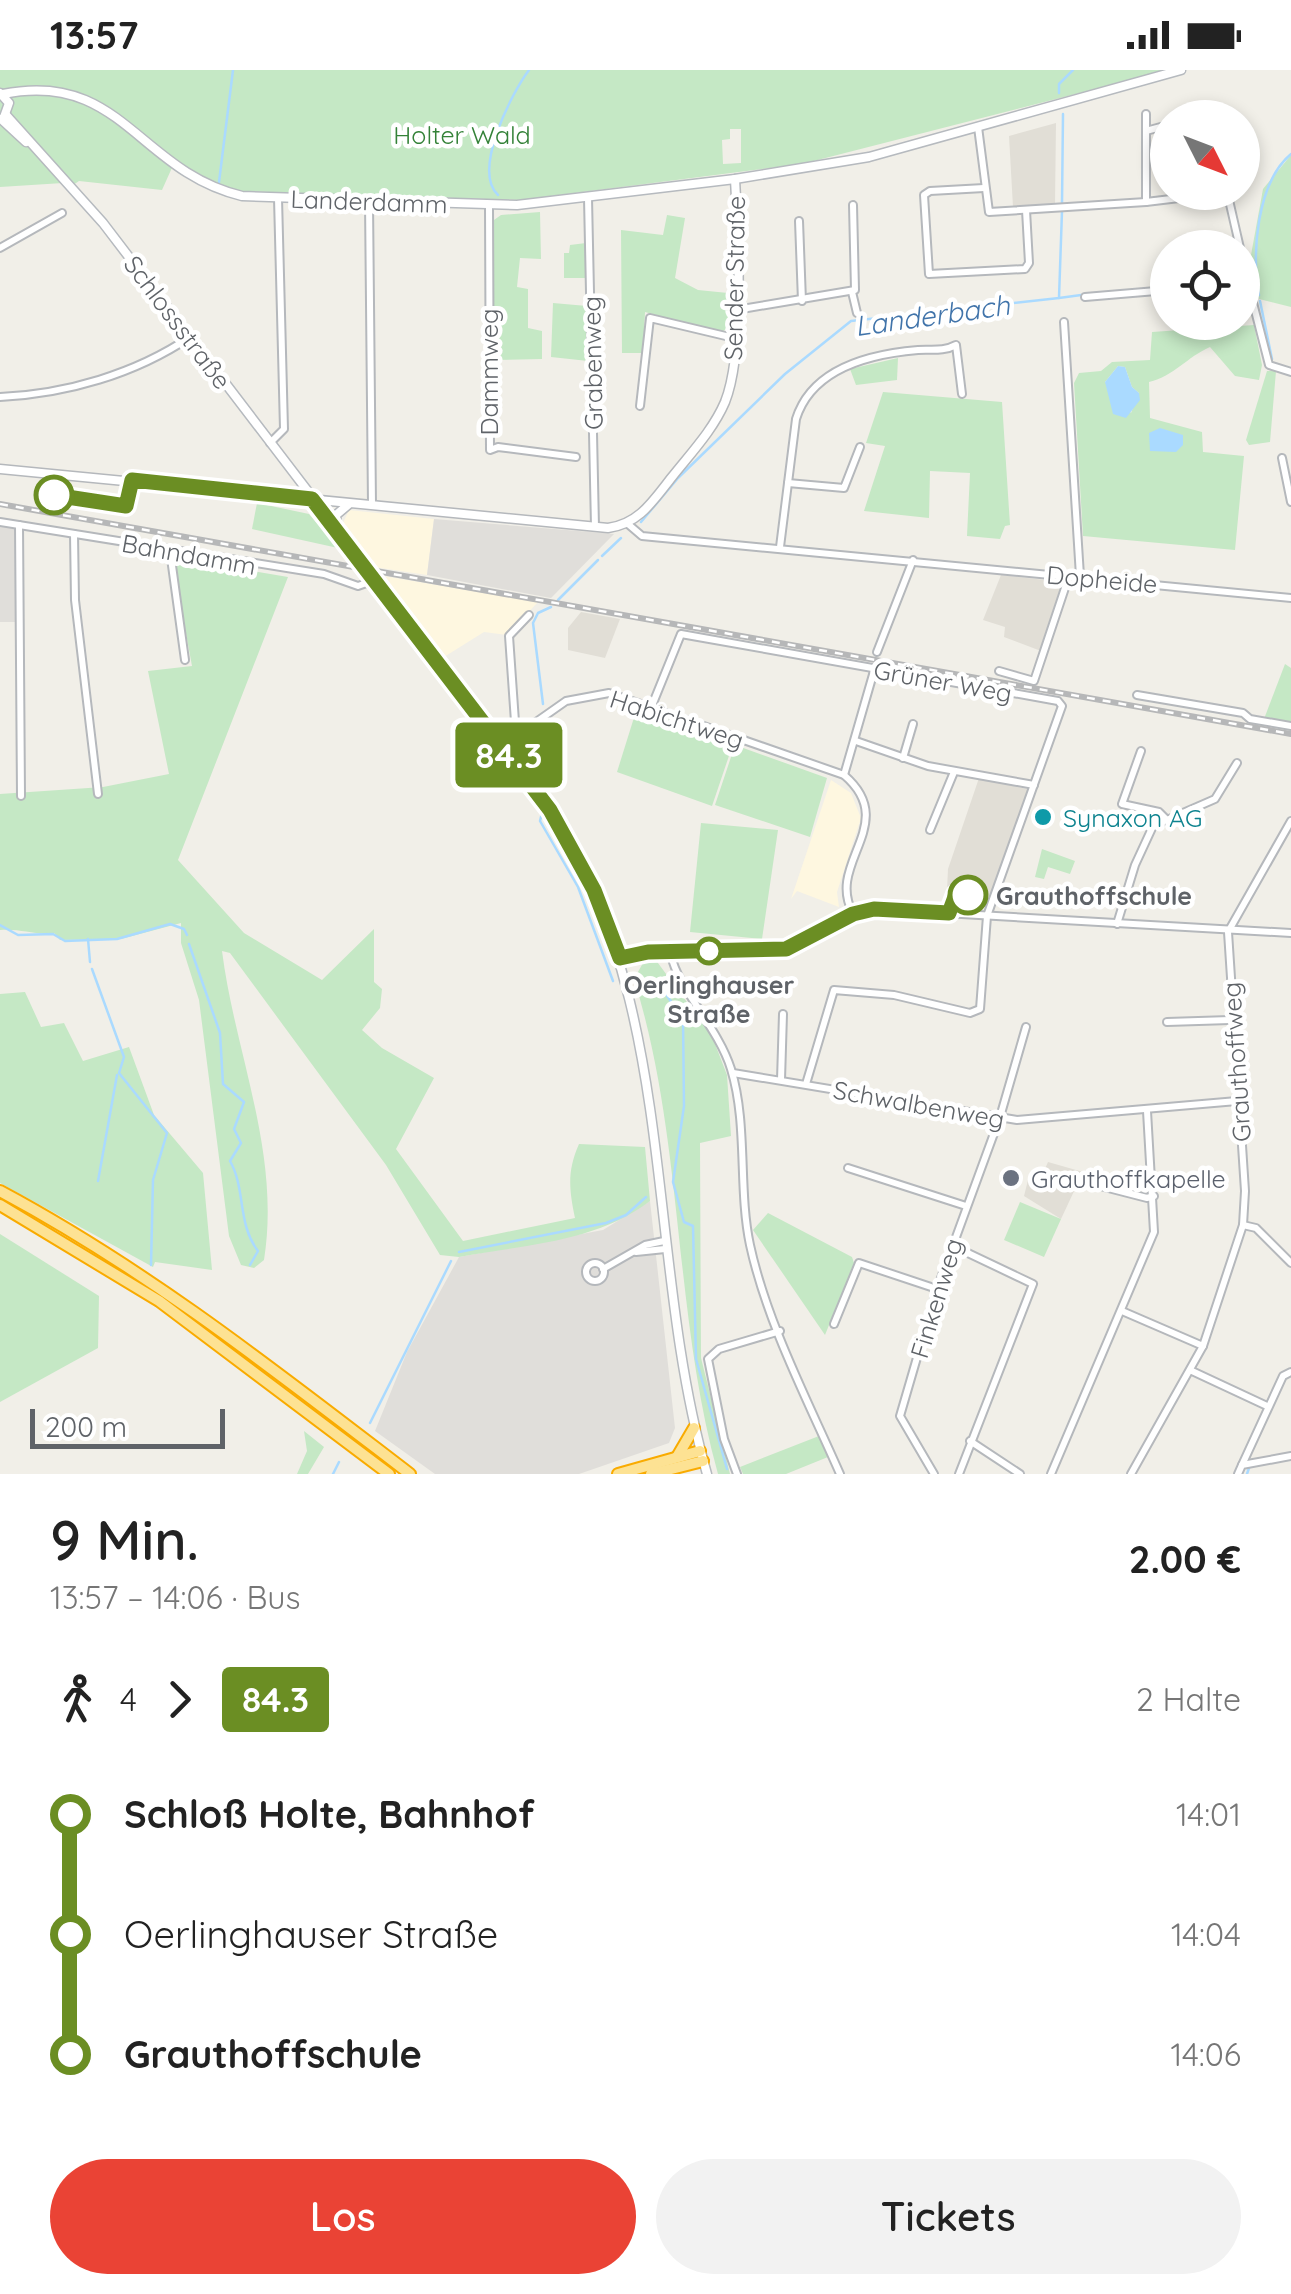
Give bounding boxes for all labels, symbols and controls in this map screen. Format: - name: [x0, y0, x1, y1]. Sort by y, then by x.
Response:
- text: 13:57: [50, 11, 138, 59]
- north arrow: [1150, 100, 1260, 210]
- map controls: [1150, 100, 1260, 340]
- park label: Holter Wald: [393, 119, 531, 150]
- street label: Landerdamm: [290, 183, 448, 219]
- street label: Sender Straße: [717, 195, 751, 361]
- button: locate: [1150, 230, 1260, 340]
- street label: Schlossstraße: [118, 249, 238, 395]
- water label: Landerbach: [852, 287, 1013, 343]
- street label: Grabenweg: [575, 296, 609, 430]
- street label: Dammweg: [473, 308, 504, 436]
- unlabelled marker: [35, 476, 73, 514]
- street label: Bahndamm: [119, 527, 259, 581]
- street label: Dopheide: [1045, 559, 1159, 599]
- street label: Grüner Weg: [872, 654, 1014, 708]
- street label: Habichtweg: [606, 683, 748, 755]
- line badge: 84.3: [439, 722, 579, 788]
- text: 84.3: [475, 733, 543, 777]
- place label: Synaxon AG: [1063, 802, 1202, 833]
- marker: Synaxon AG: [1032, 806, 1054, 828]
- marker: Grauthoffschule: [949, 876, 987, 914]
- place label: Grauthoffschule: [996, 880, 1192, 911]
- marker: Oerlinghauser Straße: [696, 938, 722, 964]
- place label: Oerlinghauser Straße: [624, 969, 794, 1029]
- street label: Grauthoffweg: [1215, 981, 1257, 1143]
- street label: Schwalbenweg: [831, 1074, 1007, 1134]
- place label: Grauthoffkapelle: [1031, 1163, 1226, 1194]
- marker: Grauthoffkapelle: [1000, 1167, 1022, 1189]
- street label: Finkenweg: [903, 1234, 969, 1362]
- scale bar: [30, 1404, 225, 1448]
- text: 200 m: [45, 1409, 127, 1444]
- text: 9 Min.: [50, 1505, 199, 1574]
- text: 2.00 €: [1129, 1535, 1241, 1583]
- text: 13:57 – 14:06 · Bus: [50, 1577, 300, 1617]
- icon: walk: [50, 1672, 105, 1727]
- icon: forward: [152, 1672, 207, 1727]
- text: 84.3: [242, 1677, 309, 1721]
- text: 4: [120, 1679, 137, 1719]
- text: 2 Halte: [1136, 1679, 1241, 1719]
- text: Schloß Holte, Bahnhof: [124, 1790, 535, 1838]
- text: 14:01: [1176, 1794, 1241, 1834]
- text: Oerlinghauser Straße: [124, 1910, 498, 1958]
- text: 14:04: [1171, 1914, 1241, 1954]
- text: Grauthoffschule: [124, 2030, 422, 2078]
- text: 14:06: [1171, 2034, 1241, 2074]
- button: Los: [50, 2159, 636, 2274]
- button: Tickets: [656, 2159, 1241, 2274]

